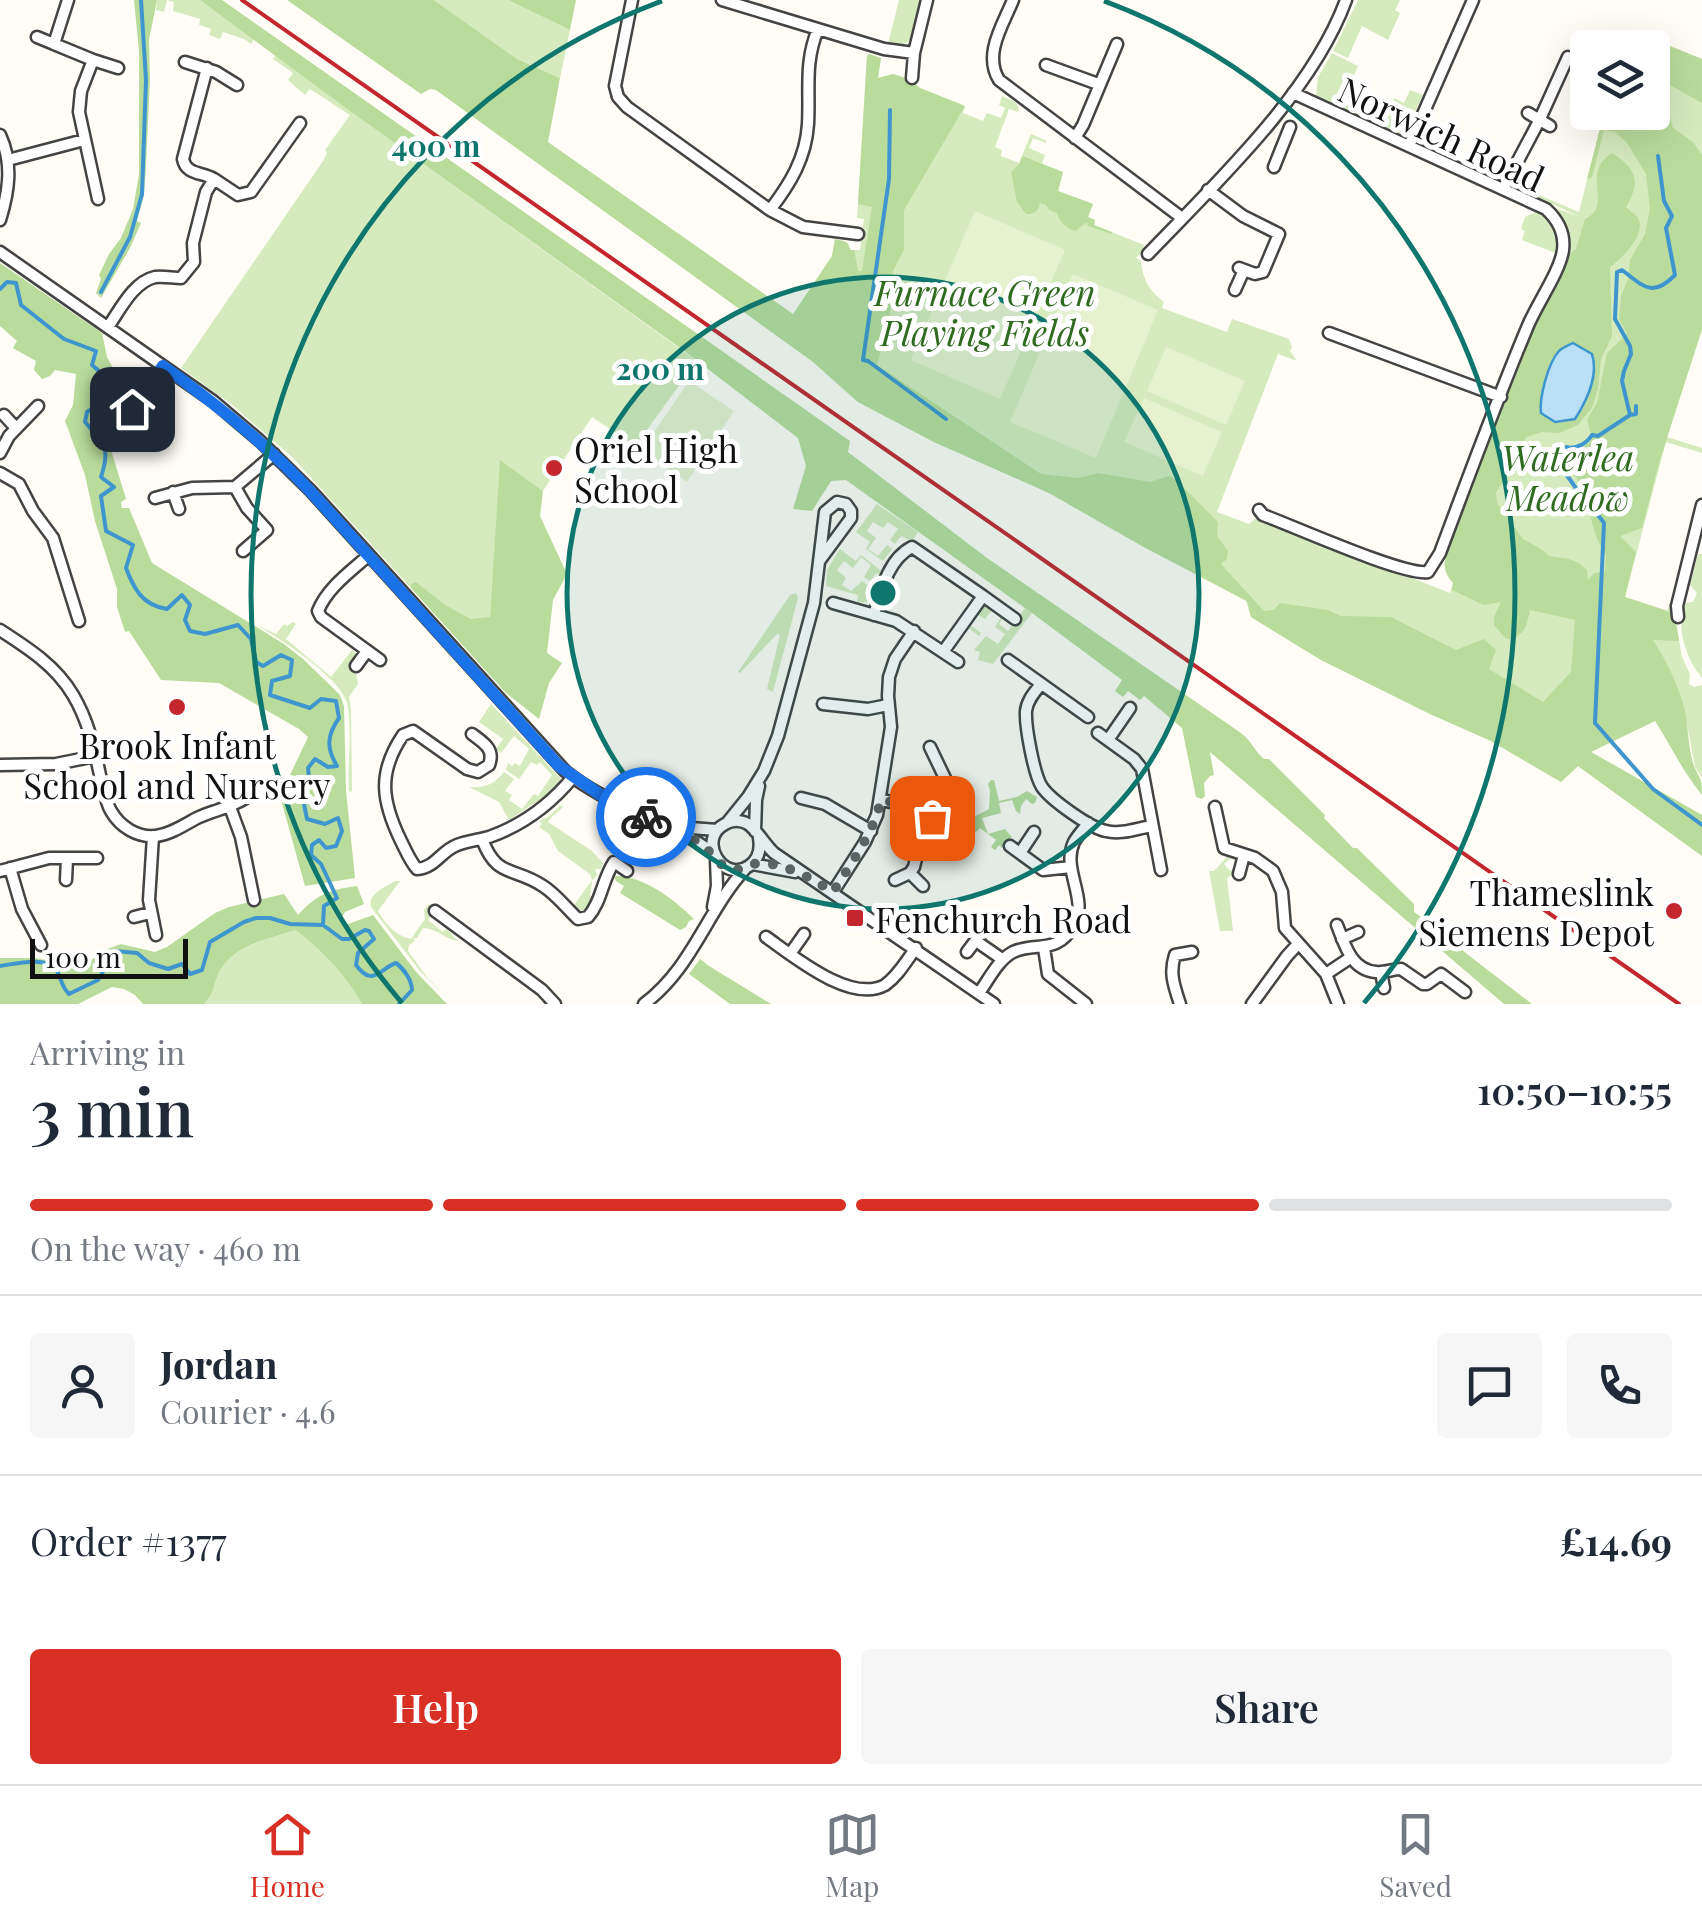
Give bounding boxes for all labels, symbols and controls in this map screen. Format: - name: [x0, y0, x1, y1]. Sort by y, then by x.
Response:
- map controls: [1570, 30, 1670, 130]
- button: layers: [1570, 30, 1670, 130]
- street label: Norwich Road: [1331, 65, 1553, 201]
- text: 400 m: [392, 125, 480, 165]
- park label: Furnace Green Playing Fields: [872, 268, 1096, 355]
- text: 200 m: [616, 348, 704, 388]
- pin: [90, 367, 175, 452]
- icon: home: [105, 382, 160, 437]
- place label: Oriel High School: [574, 425, 738, 512]
- park label: Waterlea Meadow: [1502, 433, 1634, 520]
- marker: Oriel High School: [543, 457, 565, 479]
- centre of rings: [865, 575, 901, 611]
- marker: Brook Infant School and Nursery: [166, 696, 188, 718]
- place label: Brook Infant School and Nursery: [23, 721, 331, 808]
- courier: [596, 767, 696, 867]
- pin: [890, 776, 975, 861]
- icon: bike: [619, 790, 674, 845]
- icon: bag: [905, 791, 960, 846]
- place label: Thameslink Siemens Depot: [1418, 868, 1655, 955]
- place label: Fenchurch Road: [875, 895, 1131, 942]
- marker: Thameslink Siemens Depot: [1663, 900, 1685, 922]
- marker: Fenchurch Road: [844, 907, 866, 929]
- scale bar: [30, 934, 188, 978]
- text: 100 m: [45, 938, 121, 975]
- text: Arriving in: [30, 1030, 185, 1073]
- text: 10:50–10:55: [1477, 1064, 1672, 1115]
- text: 3 min: [30, 1067, 194, 1153]
- text: On the way · 460 m: [30, 1226, 301, 1269]
- button: person: [30, 1333, 135, 1438]
- button: chat: [1437, 1333, 1542, 1438]
- button: phone: [1567, 1333, 1672, 1438]
- text: Jordan: [160, 1338, 278, 1389]
- text: Courier · 4.6: [160, 1389, 336, 1432]
- text: Order #1377: [30, 1515, 227, 1566]
- text: £14.69: [1560, 1515, 1672, 1566]
- button: Help: [30, 1649, 841, 1764]
- button: Share: [861, 1649, 1672, 1764]
- tab: Home: [250, 1807, 325, 1904]
- tab: Map: [825, 1807, 880, 1904]
- tab: Saved: [1379, 1807, 1452, 1904]

